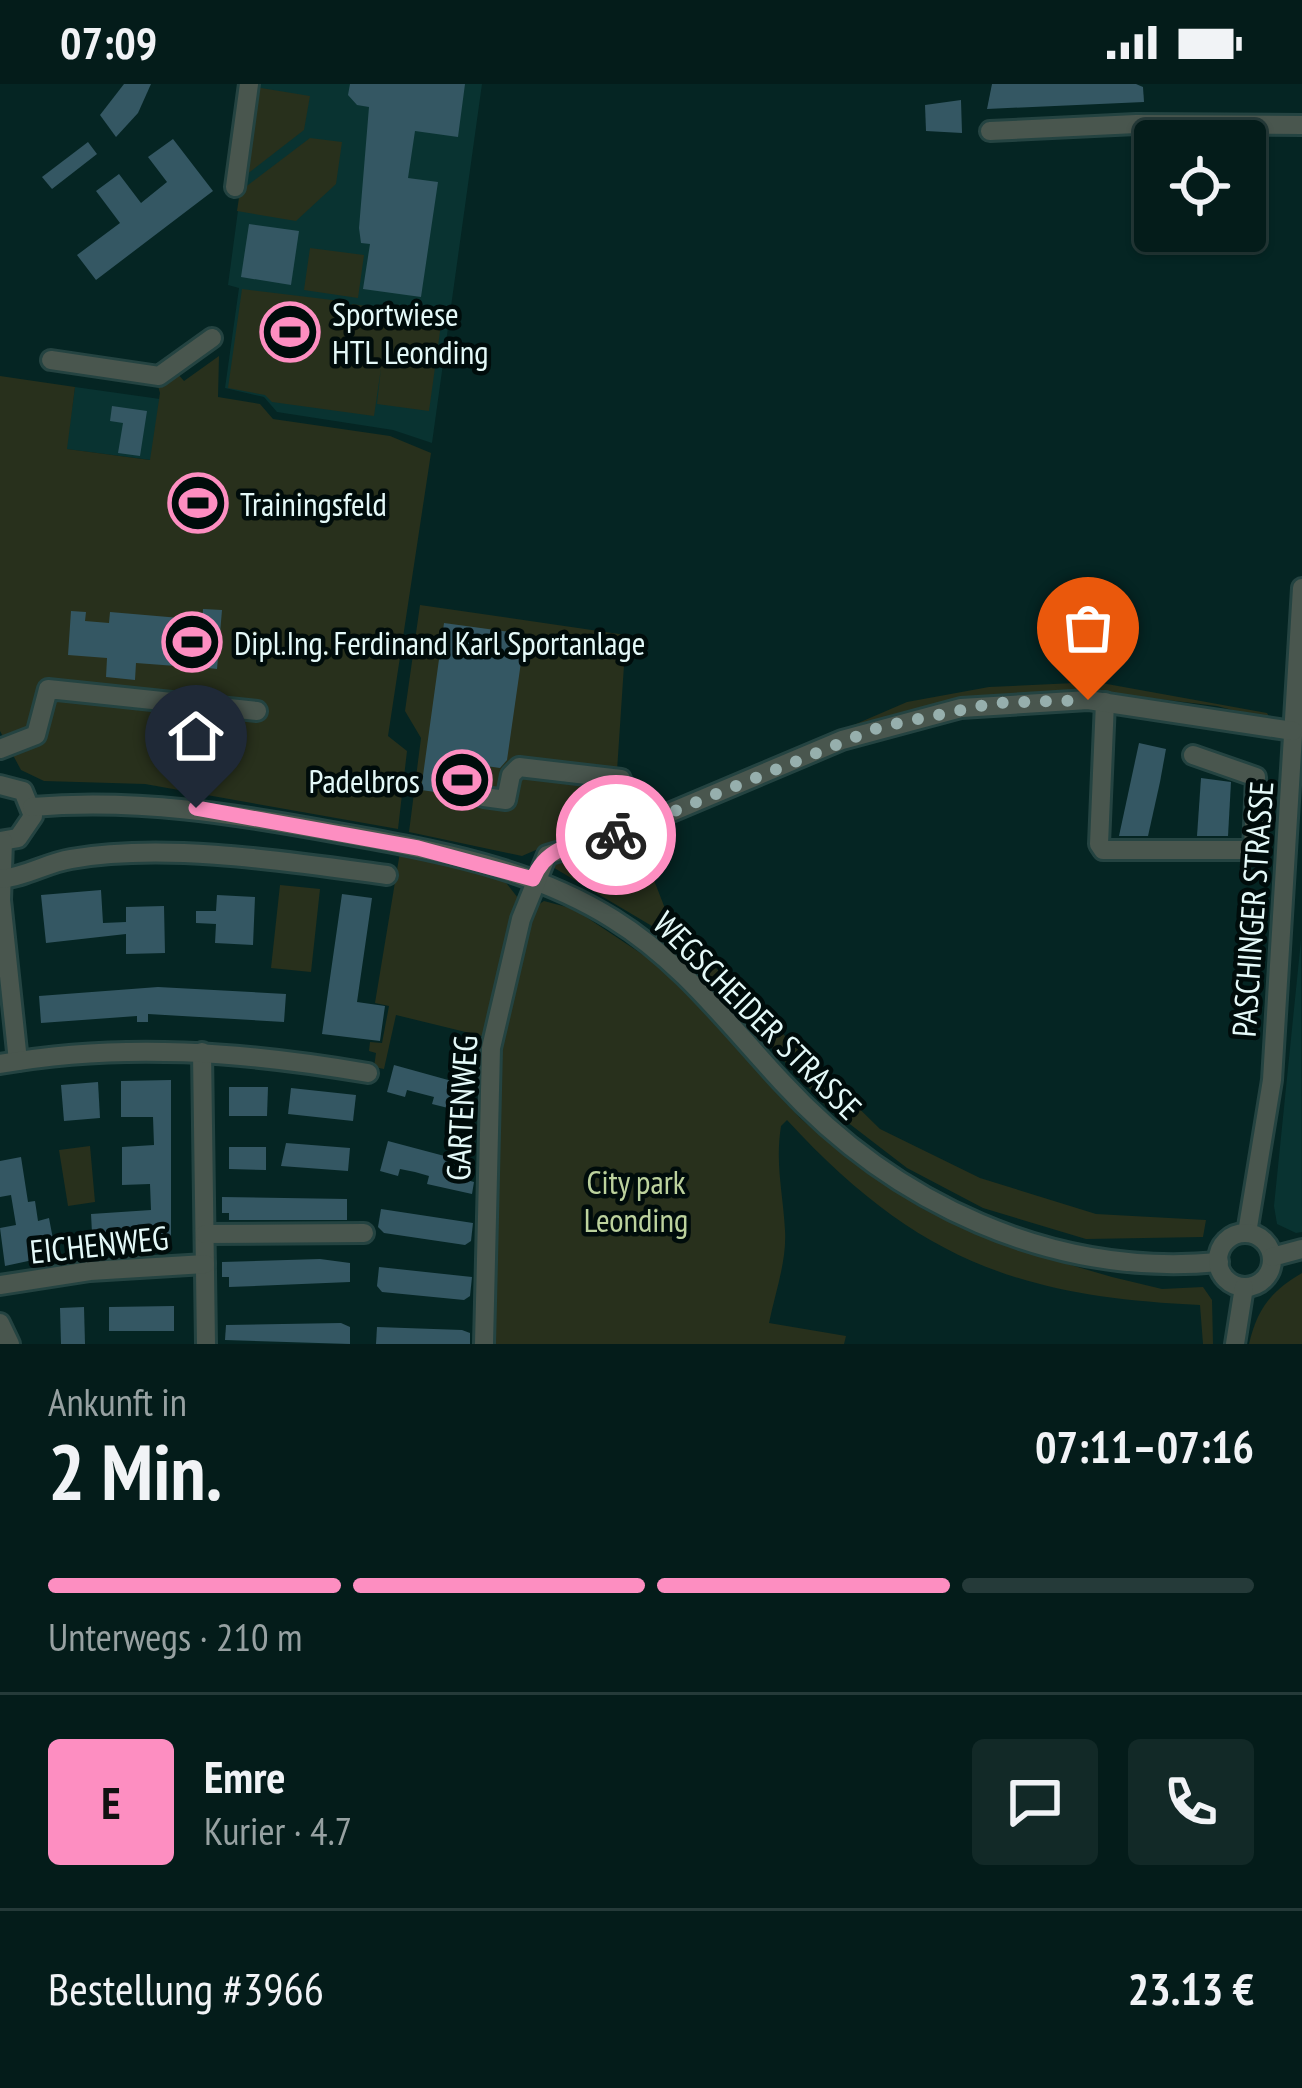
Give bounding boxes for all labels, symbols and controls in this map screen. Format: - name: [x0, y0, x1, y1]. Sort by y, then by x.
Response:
- text: 07:09: [60, 13, 157, 71]
- map controls: [1134, 120, 1266, 252]
- button: locate: [1134, 120, 1266, 252]
- place label: Sportwiese HTL Leonding: [332, 292, 489, 373]
- sports icon: Sportwiese HTL Leonding: [259, 301, 321, 363]
- sports icon: Trainingsfeld: [167, 472, 229, 534]
- place label: Trainingsfeld: [240, 482, 387, 525]
- pin: [1037, 577, 1139, 700]
- icon: bag: [1055, 595, 1121, 661]
- sports icon: Dipl.Ing. Ferdinand Karl Sportanlage: [161, 611, 223, 673]
- place label: Dipl.Ing. Ferdinand Karl Sportanlage: [234, 621, 645, 664]
- pin: [145, 685, 247, 808]
- icon: home: [163, 703, 229, 769]
- sports icon: Padelbros: [431, 749, 493, 811]
- place label: Padelbros: [308, 759, 420, 802]
- courier: [556, 775, 676, 895]
- street label: PASCHINGER STRASSE: [1222, 780, 1282, 1038]
- icon: bike: [583, 802, 649, 868]
- street label: WEGSCHEIDER STRASSE: [645, 902, 871, 1128]
- street label: GARTENWEG: [436, 1034, 486, 1182]
- park label: City park Leonding: [584, 1160, 688, 1241]
- street label: EICHENWEG: [28, 1215, 170, 1273]
- text: Ankunft in: [48, 1376, 187, 1427]
- text: 07:11–07:16: [1035, 1417, 1254, 1475]
- text: 2 Min.: [48, 1421, 222, 1522]
- text: Unterwegs · 210 m: [48, 1611, 302, 1662]
- button: chat: [972, 1739, 1098, 1865]
- button: phone: [1128, 1739, 1254, 1865]
- text: Emre: [204, 1747, 286, 1805]
- text: E: [101, 1773, 121, 1831]
- text: Kurier · 4.7: [204, 1805, 352, 1856]
- text: Bestellung #3966: [48, 1959, 324, 2017]
- text: 23.13 €: [1128, 1959, 1254, 2017]

